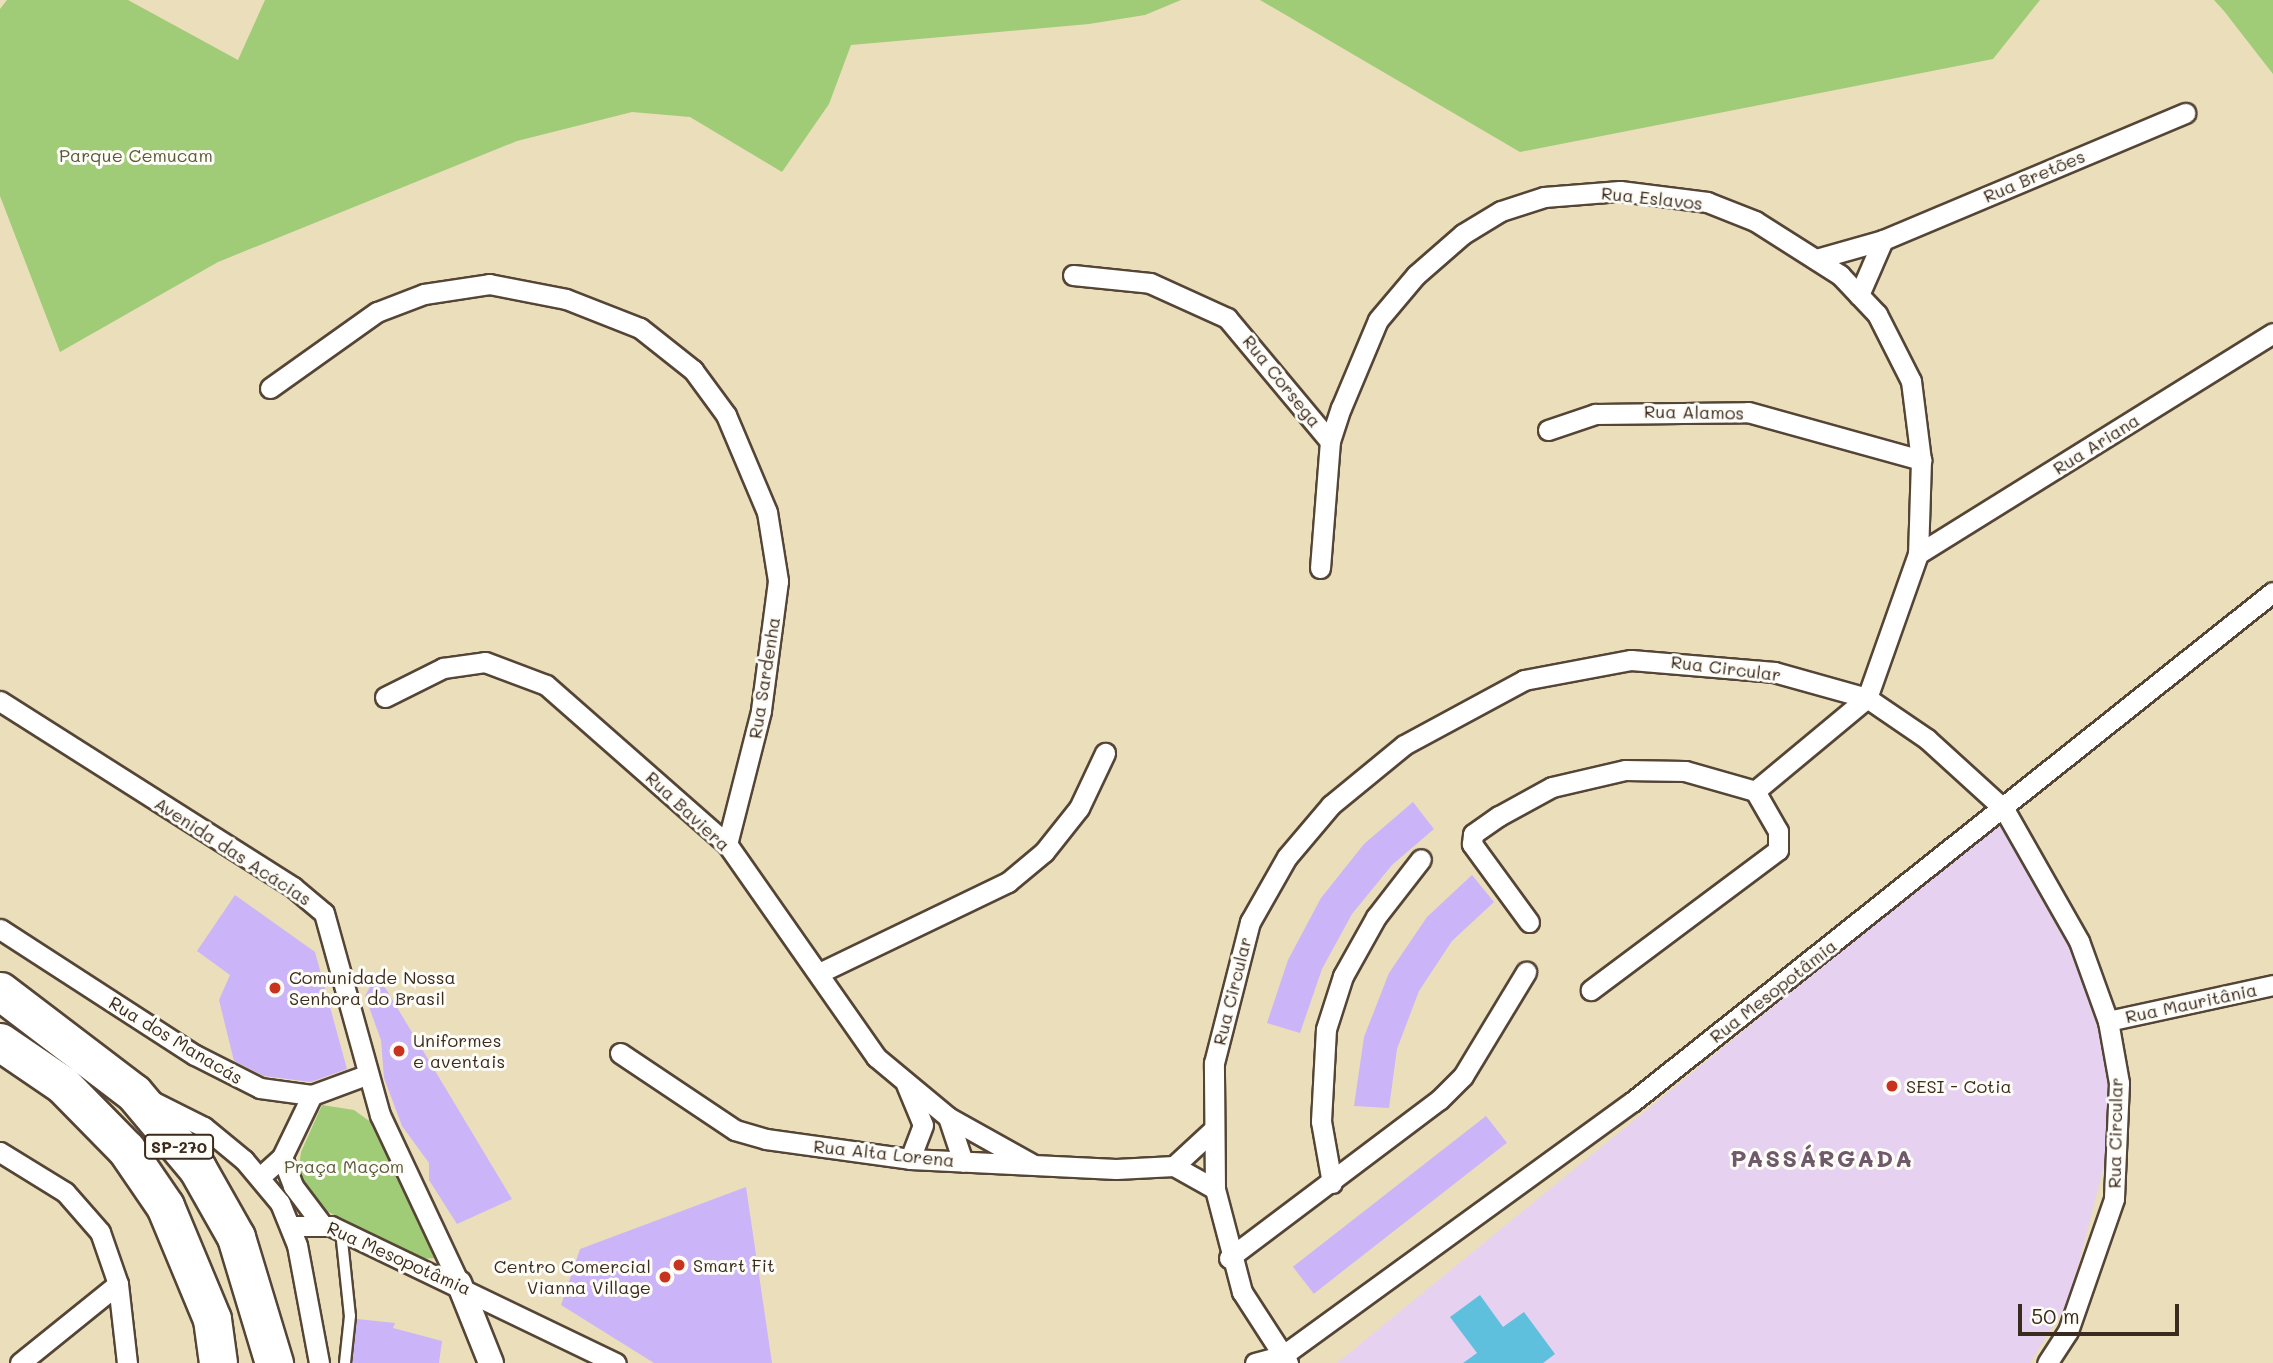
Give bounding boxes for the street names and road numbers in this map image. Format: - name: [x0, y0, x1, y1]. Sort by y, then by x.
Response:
- street label: Rua Bretões: [1980, 145, 2088, 207]
- street label: Rua Eslavos: [1600, 182, 1704, 214]
- street label: Rua Corsega: [1238, 331, 1326, 431]
- street label: Rua Alamos: [1644, 400, 1744, 424]
- street label: Rua Ariana: [2049, 409, 2143, 479]
- street label: Rua Sardenha: [744, 616, 784, 740]
- street label: Rua Circular: [1670, 651, 1782, 685]
- street label: Rua Baviera: [641, 767, 735, 855]
- street label: Avenida das Acácias: [151, 792, 315, 910]
- street label: Rua Circular: [1208, 935, 1256, 1047]
- street label: Rua Mesopotâmia: [1705, 935, 1841, 1047]
- street label: Rua Mauritânia: [2123, 978, 2259, 1028]
- street label: Rua dos Manacás: [105, 992, 247, 1088]
- street label: Rua Circular: [2103, 1077, 2127, 1189]
- road number: SP-270: [144, 1134, 214, 1160]
- street label: Rua Alta Lorena: [812, 1135, 956, 1171]
- street label: Rua Mesopotâmia: [324, 1217, 474, 1299]

